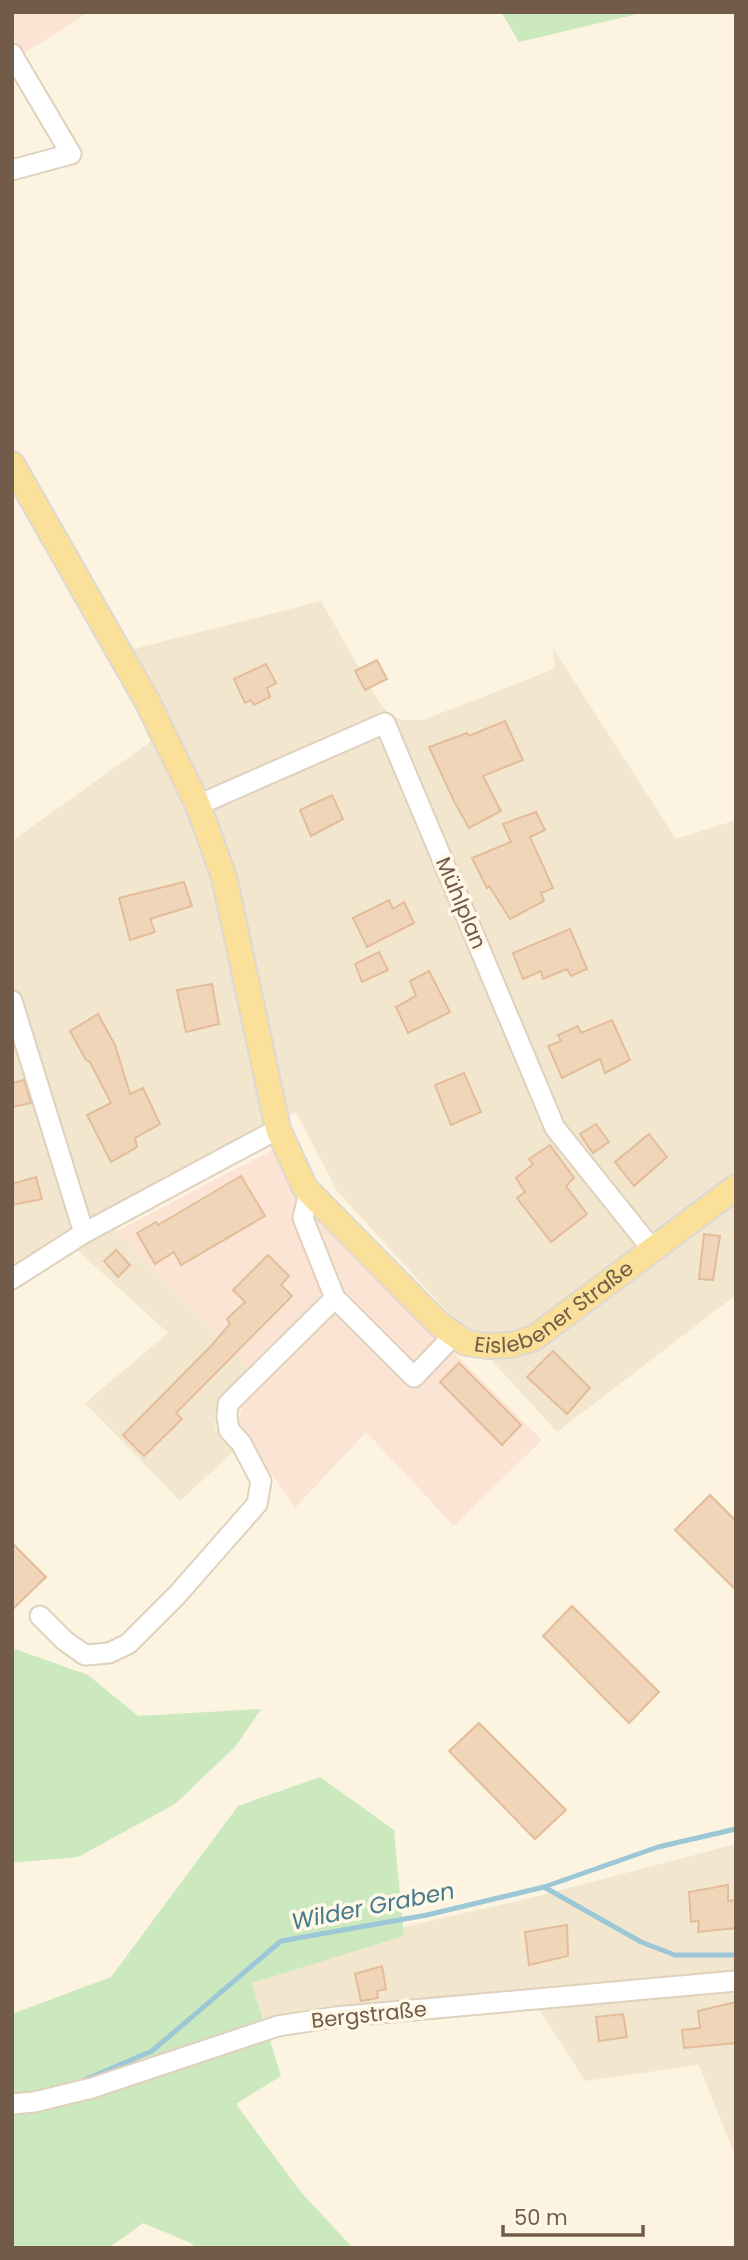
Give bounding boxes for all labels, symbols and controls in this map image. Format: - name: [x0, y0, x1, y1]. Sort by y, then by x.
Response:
- street label: Mühlplan: [429, 852, 494, 953]
- street label: Eislebener Straße: [473, 1254, 639, 1360]
- water label: Wilder Graben: [289, 1874, 457, 1938]
- street label: Bergstraße: [310, 1994, 428, 2035]
- scale bar: [503, 2194, 643, 2238]
- text: 50 m: [514, 2203, 568, 2232]

